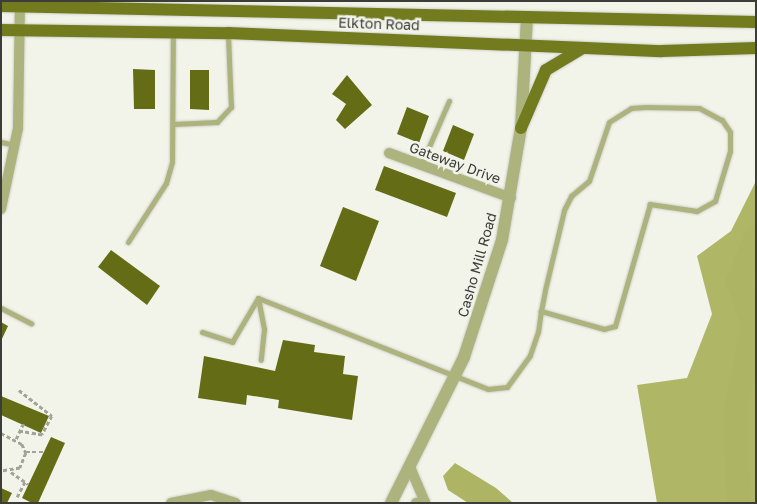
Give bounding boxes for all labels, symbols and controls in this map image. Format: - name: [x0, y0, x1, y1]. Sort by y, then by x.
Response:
- street label: Elkton Road: [338, 14, 420, 34]
- street label: Gateway Drive: [407, 139, 503, 187]
- street label: Casho Mill Road: [454, 211, 500, 319]

